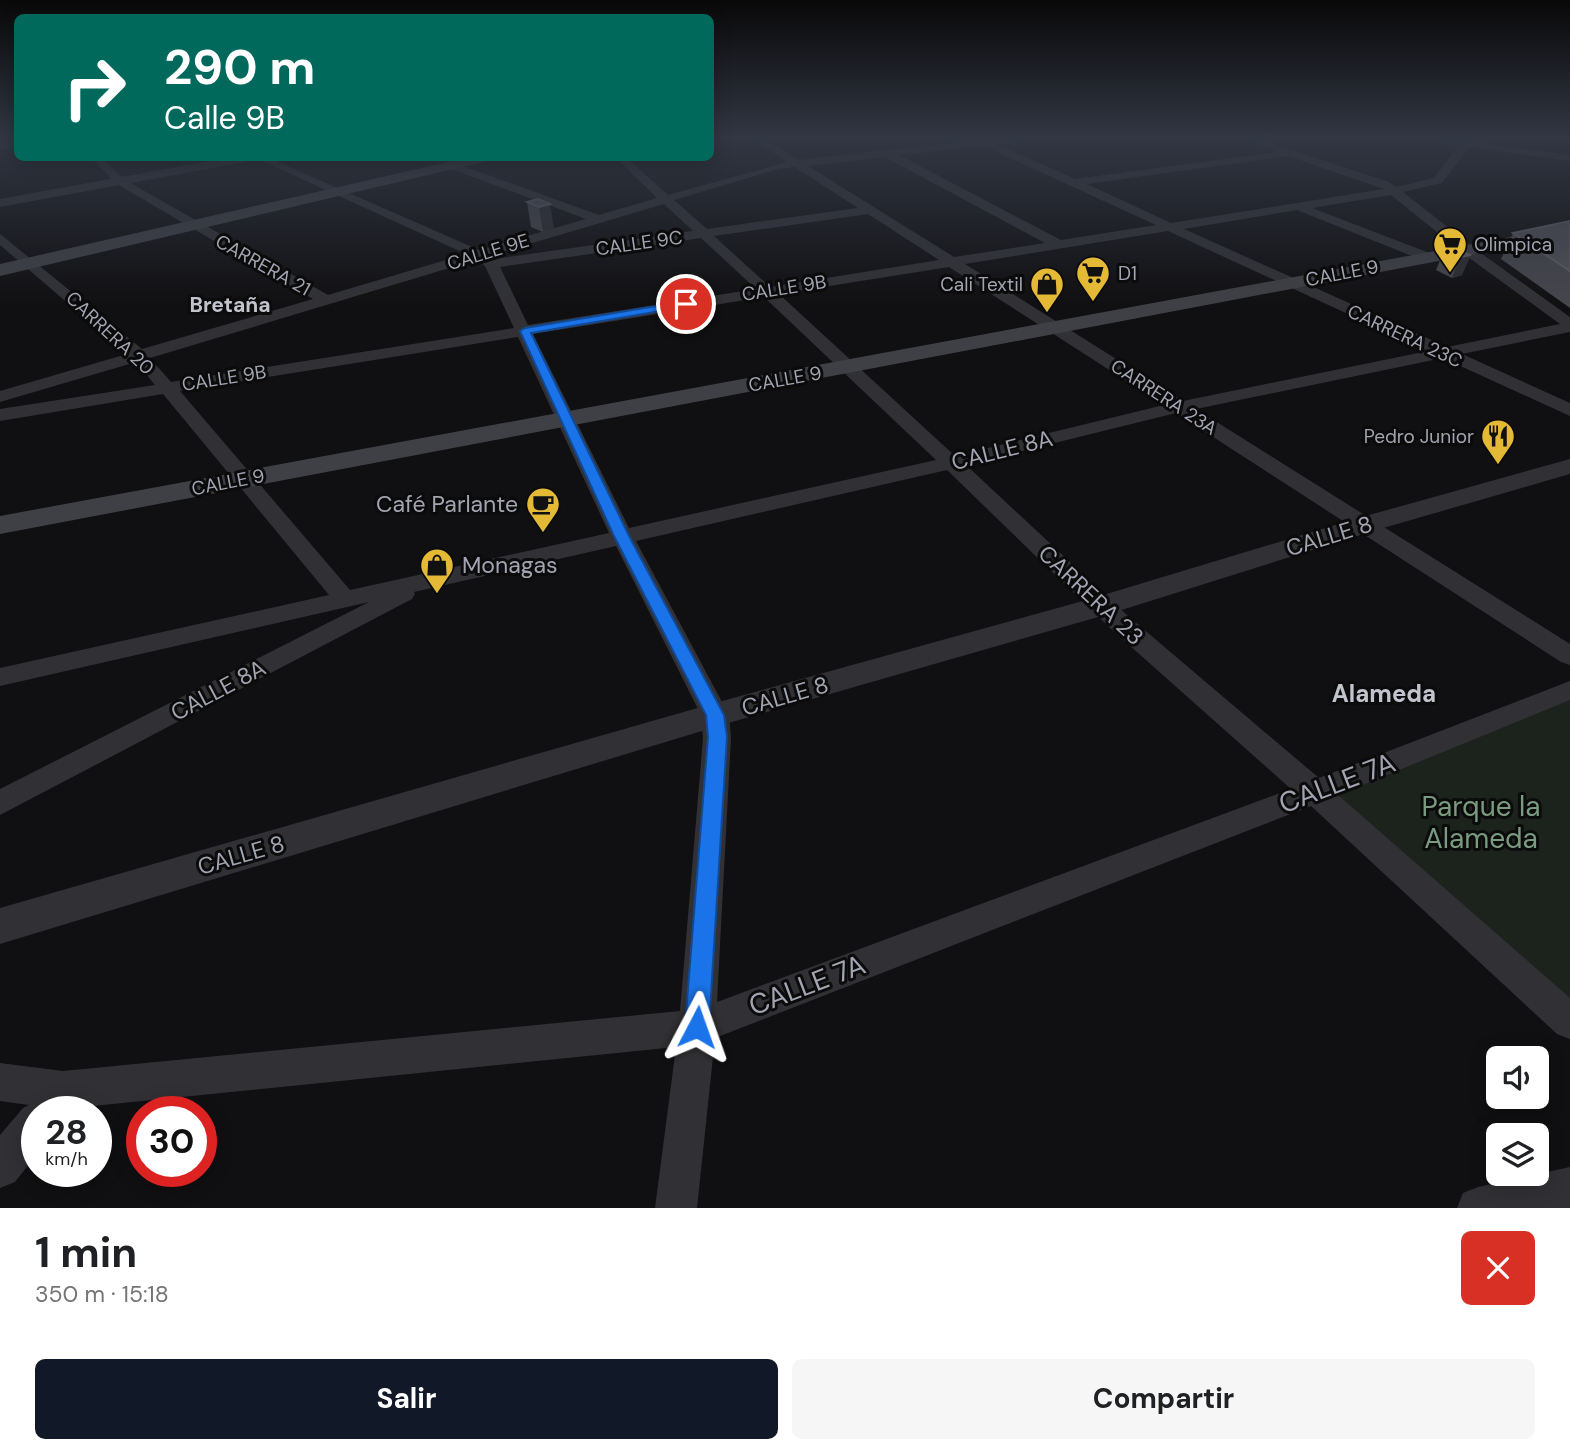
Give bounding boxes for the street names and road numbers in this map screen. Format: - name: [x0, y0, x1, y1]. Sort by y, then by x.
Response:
- street label: CALLE 9C: [594, 225, 684, 261]
- street label: CALLE 9E: [444, 228, 532, 276]
- street label: CARRERA 21: [211, 229, 315, 301]
- street label: CALLE 9: [1303, 254, 1381, 292]
- street label: CALLE 9B: [740, 269, 828, 307]
- street label: CARRERA 20: [61, 286, 159, 380]
- street label: CARRERA 23C: [1344, 298, 1466, 374]
- street label: CARRERA 23A: [1106, 353, 1222, 441]
- street label: CALLE 9B: [180, 359, 268, 397]
- street label: CALLE 9: [747, 360, 823, 398]
- street label: CALLE 8A: [948, 423, 1056, 477]
- street label: CALLE 9: [189, 463, 267, 501]
- street label: CALLE 8: [1282, 509, 1376, 563]
- street label: CARRERA 23: [1032, 538, 1150, 652]
- street label: CALLE 8A: [165, 653, 271, 727]
- street label: CALLE 8: [738, 669, 832, 723]
- street label: CALLE 7A: [1273, 744, 1401, 822]
- street label: CALLE 8: [194, 828, 288, 882]
- street label: CALLE 7A: [743, 946, 871, 1024]

